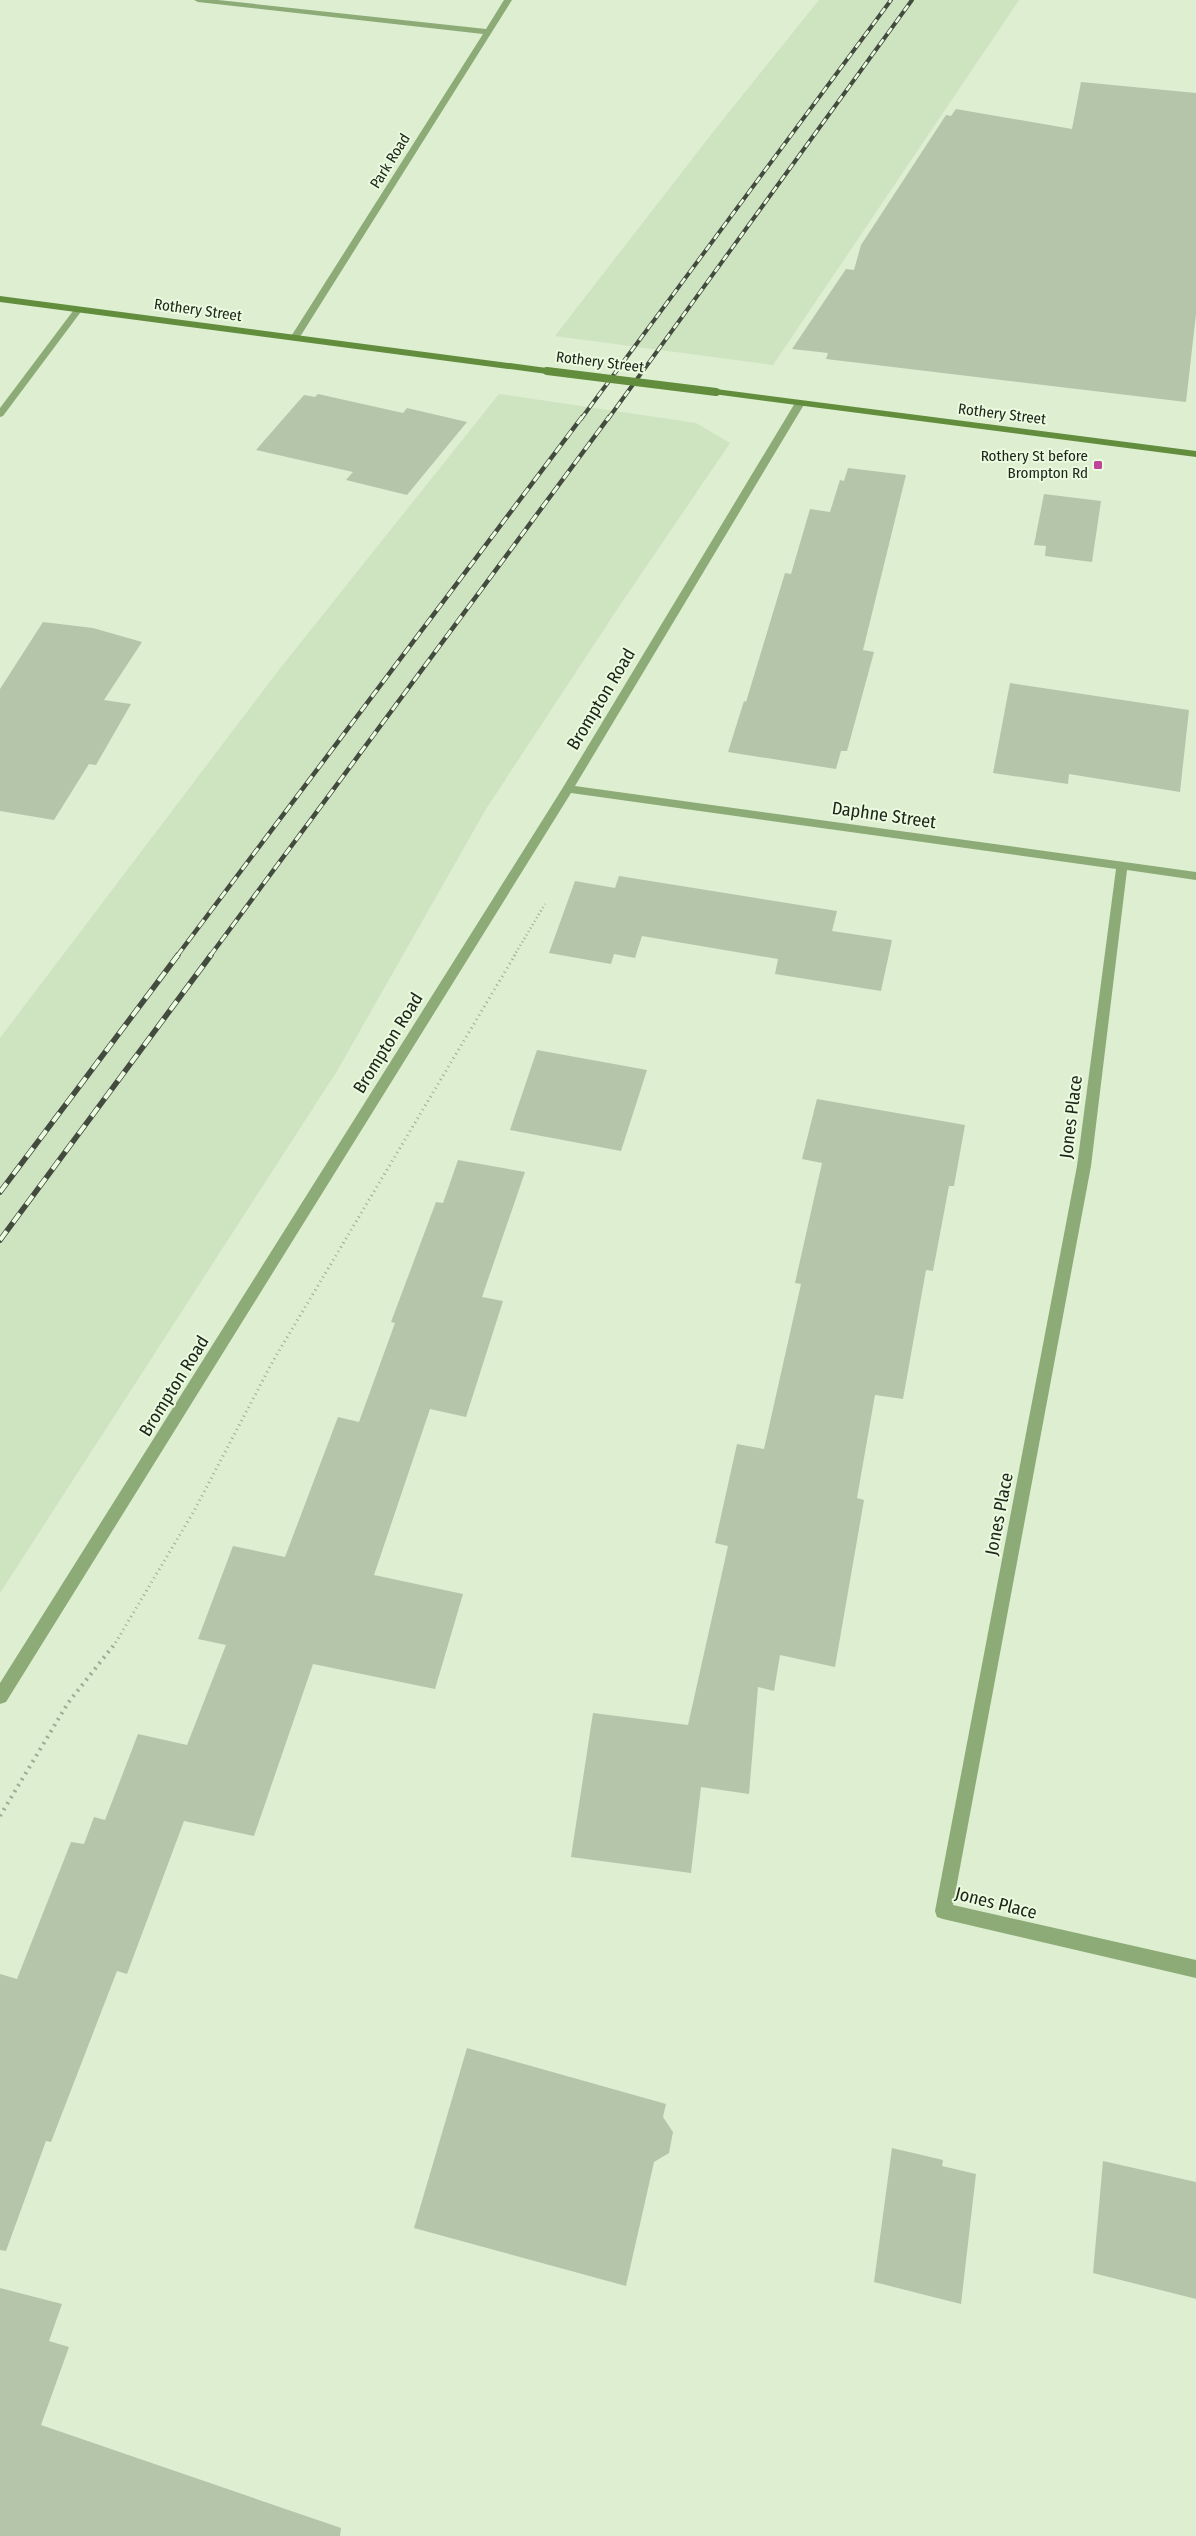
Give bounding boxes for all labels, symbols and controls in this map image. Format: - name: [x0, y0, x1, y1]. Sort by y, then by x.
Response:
- street label: Park Road: [366, 130, 414, 192]
- street label: Rothery Street: [153, 295, 243, 325]
- street label: Rothery Street: [555, 348, 645, 376]
- street label: Rothery Street: [957, 400, 1047, 428]
- place label: Rothery St before Brompton Rd: [981, 447, 1088, 482]
- marker: Rothery St before Brompton Rd: [1092, 459, 1104, 471]
- street label: Brompton Road: [562, 644, 640, 754]
- street label: Daphne Street: [830, 797, 938, 833]
- street label: Brompton Road: [348, 989, 428, 1097]
- street label: Jones Place: [1055, 1074, 1087, 1160]
- street label: Brompton Road: [134, 1332, 214, 1440]
- street label: Jones Place: [980, 1471, 1018, 1557]
- street label: Jones Place: [953, 1882, 1039, 1924]

